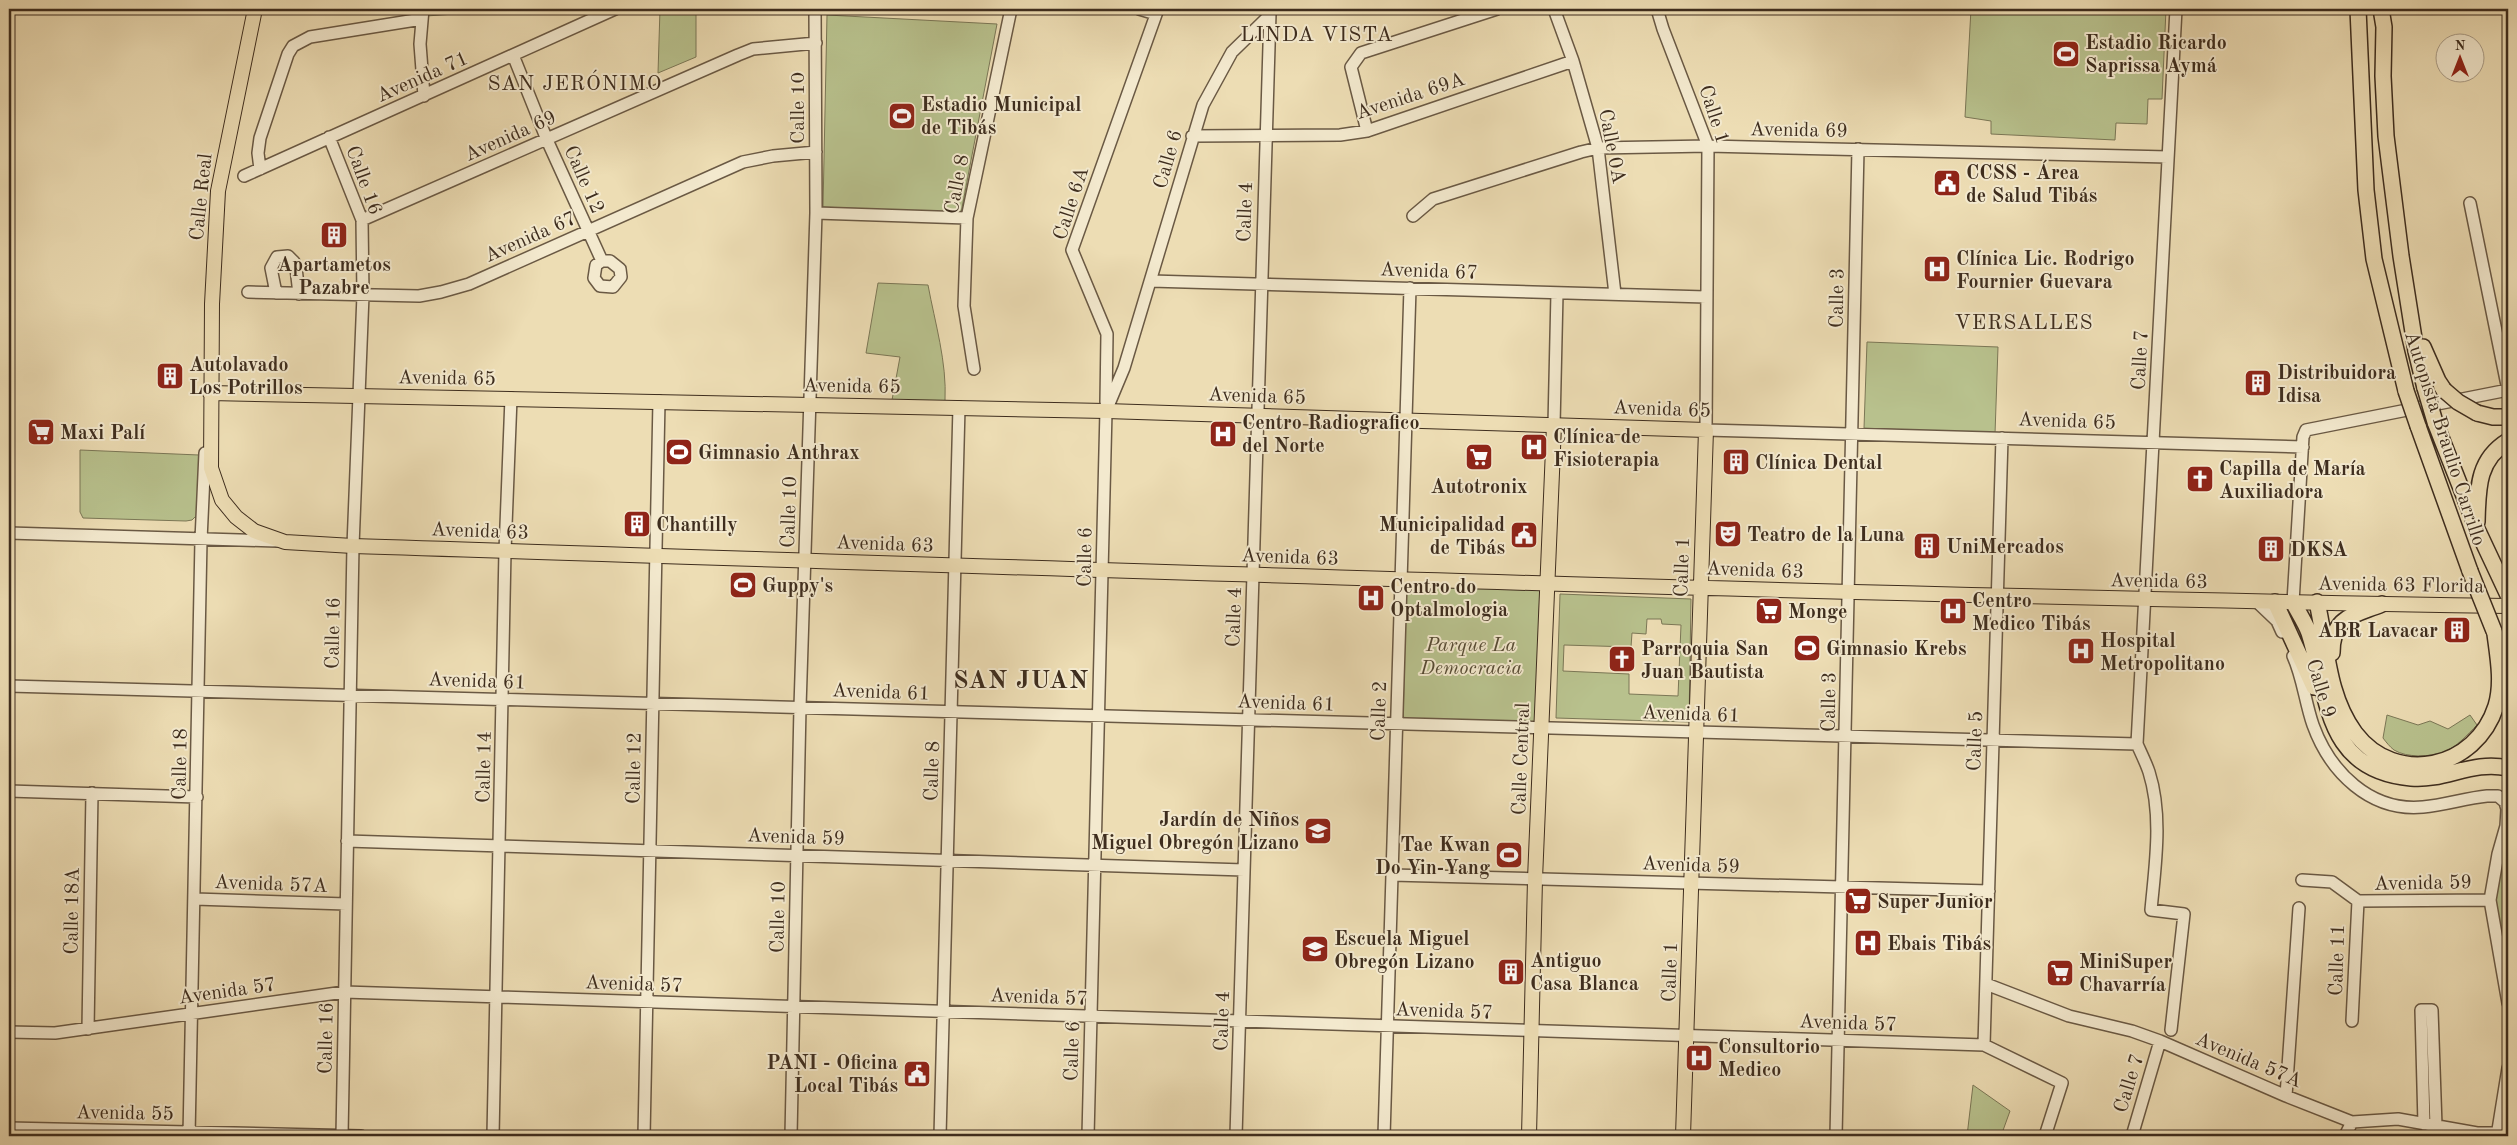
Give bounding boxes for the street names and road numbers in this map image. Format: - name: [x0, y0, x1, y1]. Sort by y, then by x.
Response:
- street label: Avenida 71: [374, 49, 472, 107]
- street label: Avenida 69A: [1354, 70, 1468, 124]
- street label: Calle 10: [789, 72, 809, 144]
- street label: Calle 1: [1694, 83, 1732, 146]
- street label: Calle 0A: [1594, 107, 1628, 185]
- street label: Avenida 69: [462, 108, 560, 166]
- street label: Avenida 69: [1750, 120, 1848, 142]
- street label: Calle 6: [1151, 128, 1187, 191]
- street label: Calle 16: [341, 143, 385, 218]
- street label: Calle 12: [559, 143, 607, 217]
- street label: Calle Real: [187, 153, 217, 242]
- street label: Calle 8: [942, 153, 974, 216]
- street label: Calle 6A: [1051, 164, 1093, 243]
- street label: Calle 4: [1235, 181, 1257, 243]
- street label: Avenida 67: [482, 209, 580, 267]
- street label: Avenida 67: [1380, 260, 1478, 284]
- street label: Calle 3: [1827, 268, 1849, 328]
- street label: Calle 7: [2129, 329, 2153, 391]
- street label: Autopista Braulio Carrillo: [2400, 329, 2488, 548]
- street label: Avenida 65: [398, 368, 496, 390]
- street label: Avenida 65: [803, 376, 901, 398]
- street label: Avenida 65: [1208, 385, 1306, 409]
- street label: Avenida 65: [1613, 398, 1711, 422]
- street label: Avenida 65: [2018, 410, 2116, 434]
- street label: Calle 10: [779, 476, 801, 548]
- street label: Avenida 63: [431, 520, 529, 544]
- street label: Calle 6: [1075, 527, 1097, 587]
- street label: Avenida 63: [836, 533, 934, 557]
- street label: Calle 1: [1672, 536, 1694, 598]
- street label: Avenida 63: [1241, 546, 1339, 570]
- street label: Avenida 63: [1706, 559, 1804, 583]
- street label: Avenida 63: [2110, 571, 2208, 593]
- street label: Avenida 63 Florida: [2318, 575, 2485, 597]
- street label: Calle 4: [1224, 586, 1246, 648]
- street label: Calle 16: [323, 597, 345, 669]
- street label: Calle 9: [2302, 657, 2338, 720]
- street label: Avenida 61: [428, 670, 526, 694]
- street label: Calle 3: [1819, 672, 1841, 732]
- street label: Calle 2: [1369, 680, 1391, 742]
- street label: Avenida 61: [832, 681, 930, 705]
- street label: Avenida 61: [1237, 692, 1335, 716]
- street label: Calle Central: [1510, 702, 1534, 816]
- street label: Avenida 61: [1642, 703, 1740, 727]
- street label: Calle 5: [1965, 710, 1987, 772]
- street label: Calle 18: [170, 728, 192, 800]
- street label: Calle 14: [474, 731, 496, 803]
- street label: Calle 12: [624, 732, 646, 804]
- street label: Calle 8: [922, 740, 944, 802]
- street label: Avenida 59: [747, 826, 845, 850]
- street label: Avenida 59: [1642, 854, 1740, 878]
- street label: Calle 18A: [62, 867, 84, 955]
- street label: Avenida 57A: [214, 873, 328, 897]
- street label: Avenida 59: [2374, 873, 2472, 895]
- street label: Calle 10: [768, 881, 790, 953]
- street label: Calle 11: [2327, 924, 2349, 996]
- street label: Calle 1: [1660, 941, 1682, 1003]
- street label: Avenida 57: [585, 973, 683, 997]
- street label: Avenida 57: [177, 975, 277, 1009]
- street label: Avenida 57: [990, 986, 1088, 1010]
- street label: Calle 4: [1212, 990, 1234, 1052]
- street label: Avenida 57: [1395, 1000, 1493, 1024]
- street label: Calle 16: [316, 1002, 338, 1074]
- street label: Avenida 57: [1799, 1012, 1897, 1036]
- street label: Calle 6: [1062, 1020, 1084, 1082]
- street label: Avenida 57A: [2192, 1029, 2304, 1092]
- street label: Calle 7: [2112, 1052, 2148, 1115]
- street label: Avenida 55: [76, 1103, 174, 1125]

